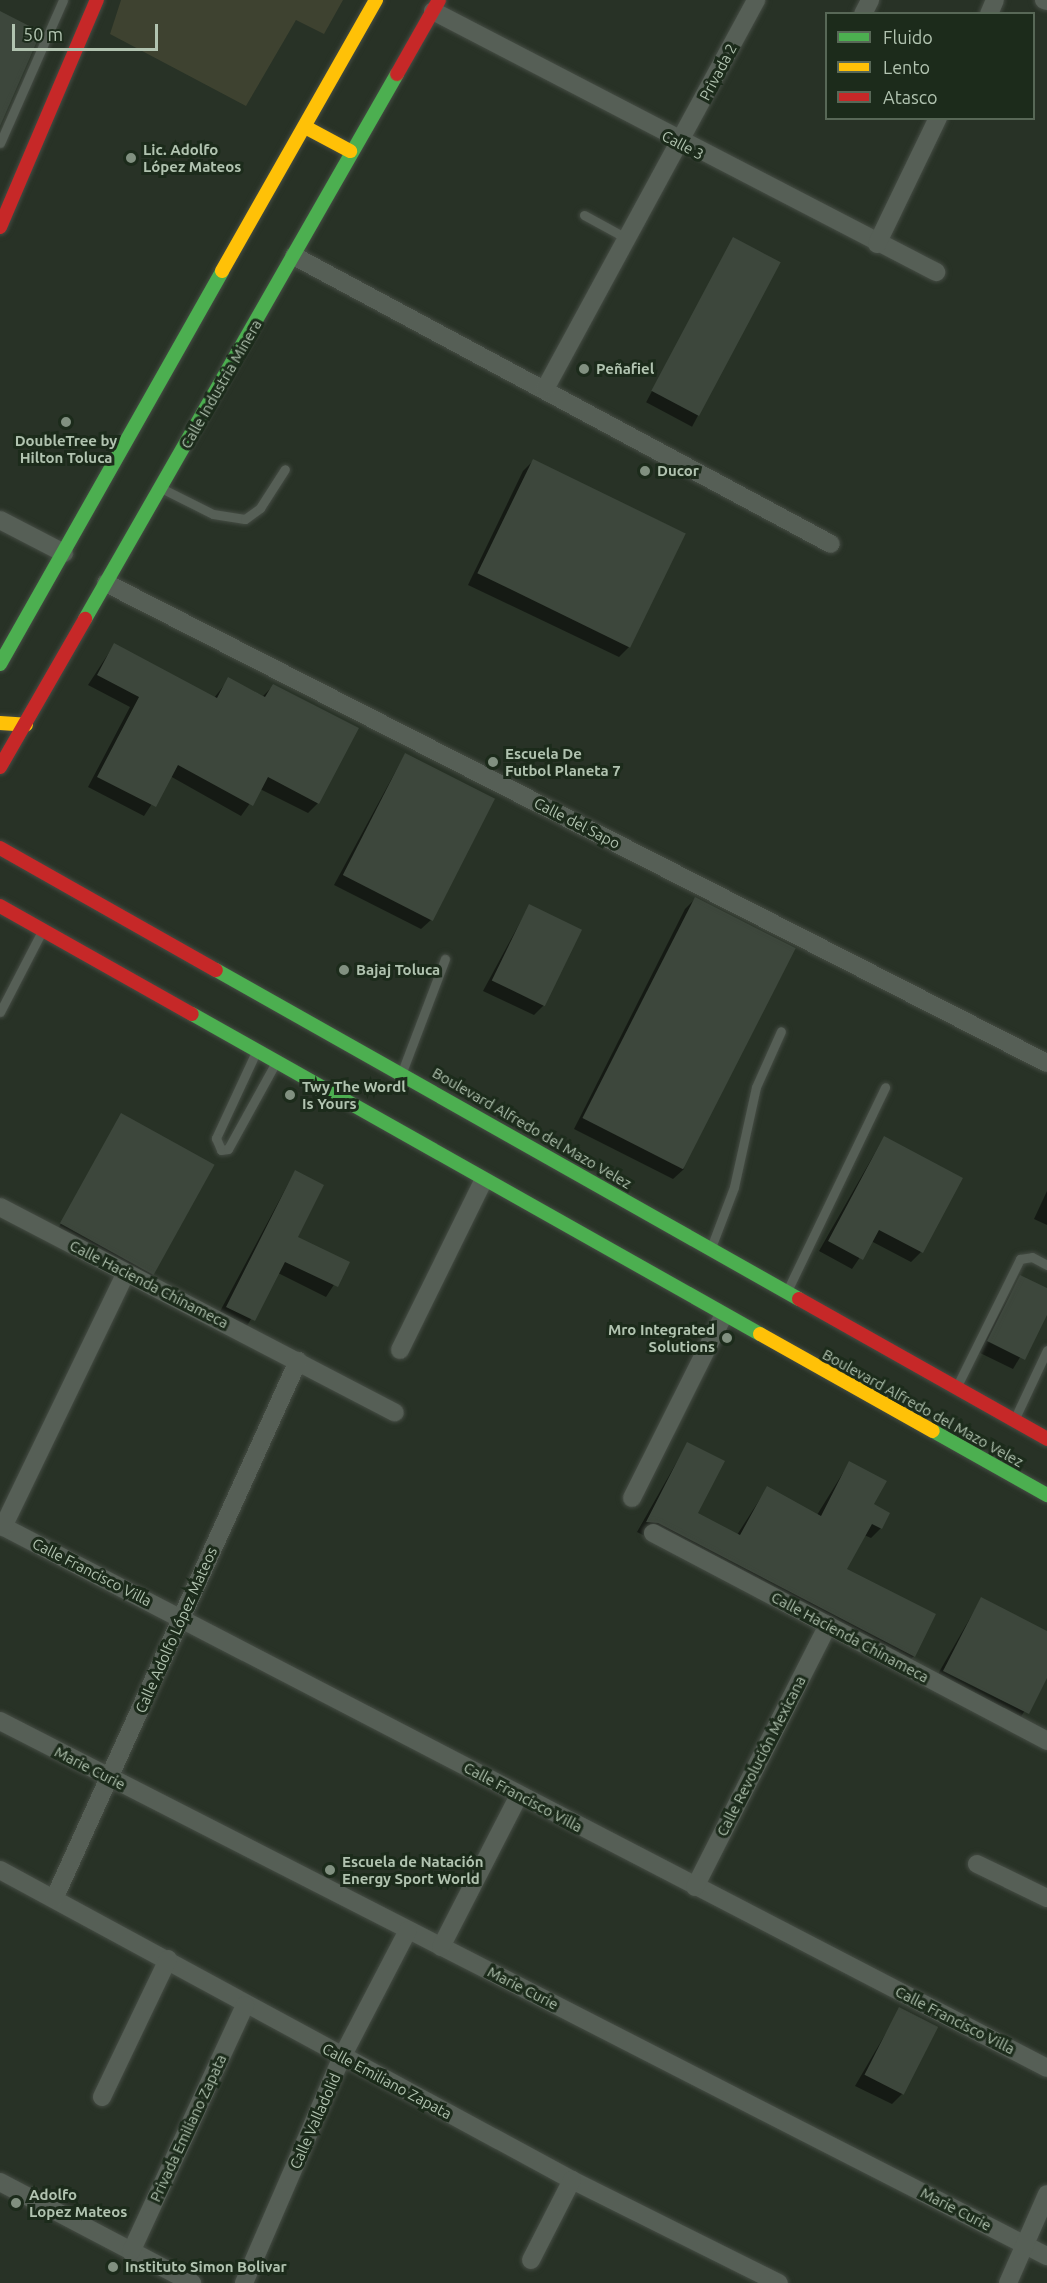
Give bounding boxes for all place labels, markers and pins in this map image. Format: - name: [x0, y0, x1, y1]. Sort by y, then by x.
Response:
- place label: Lic. Adolfo López Mateos: [143, 140, 241, 175]
- marker: Lic. Adolfo López Mateos: [124, 151, 138, 165]
- place label: Peñafiel: [596, 360, 654, 378]
- marker: Peñafiel: [577, 362, 591, 376]
- marker: DoubleTree by Hilton Toluca: [59, 415, 73, 429]
- place label: DoubleTree by Hilton Toluca: [15, 431, 117, 466]
- place label: Ducor: [657, 462, 699, 480]
- marker: Ducor: [638, 464, 652, 478]
- place label: Escuela De Futbol Planeta 7: [505, 744, 621, 779]
- marker: Escuela De Futbol Planeta 7: [486, 755, 500, 769]
- place label: Bajaj Toluca: [356, 961, 440, 979]
- marker: Bajaj Toluca: [337, 963, 351, 977]
- place label: Twy The Wordl Is Yours: [302, 1077, 406, 1112]
- marker: Twy The Wordl Is Yours: [283, 1088, 297, 1102]
- place label: Mro Integrated Solutions: [608, 1320, 715, 1355]
- marker: Mro Integrated Solutions: [720, 1331, 734, 1345]
- place label: Escuela de Natación Energy Sport World: [342, 1852, 483, 1887]
- marker: Escuela de Natación Energy Sport World: [323, 1863, 337, 1877]
- place label: Adolfo Lopez Mateos: [29, 2185, 127, 2220]
- marker: Adolfo Lopez Mateos: [7, 2194, 25, 2212]
- place label: Instituto Simon Bolivar: [125, 2258, 287, 2276]
- marker: Instituto Simon Bolivar: [106, 2260, 120, 2274]

